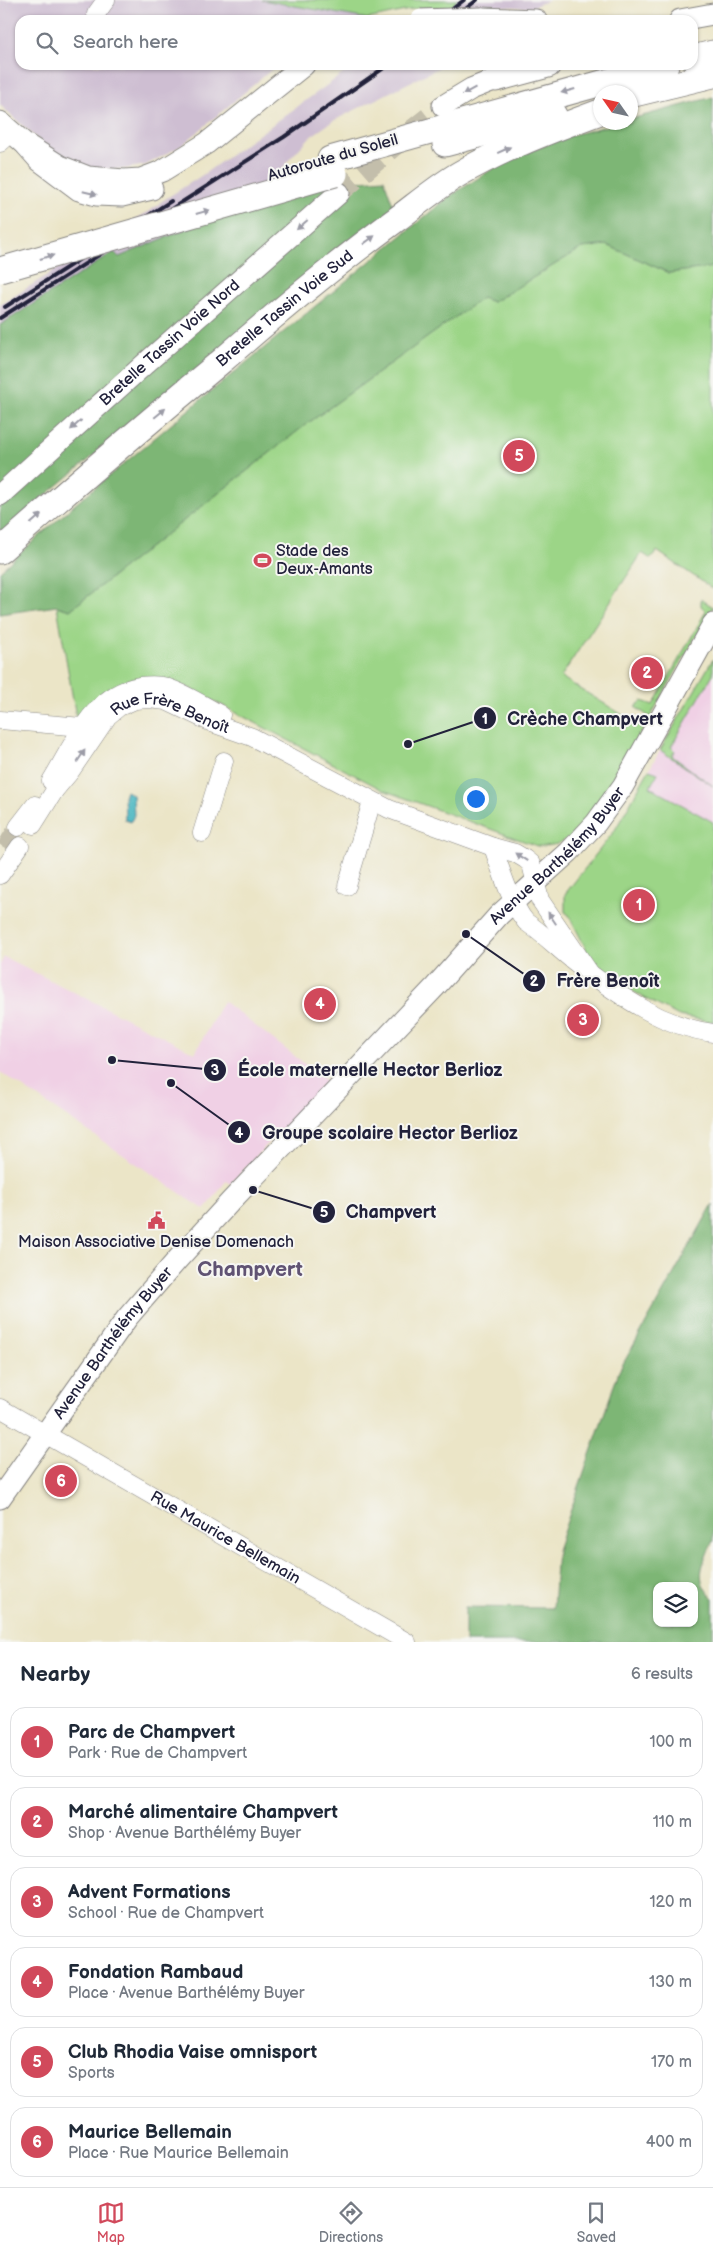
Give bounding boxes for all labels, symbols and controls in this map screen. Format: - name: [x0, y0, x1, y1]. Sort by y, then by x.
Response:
- search box: [15, 15, 698, 70]
- icon: search: [33, 29, 61, 57]
- text: Search here: [73, 31, 178, 54]
- north arrow: [593, 85, 638, 130]
- one-way arrow: [461, 87, 476, 95]
- one-way arrow: [560, 88, 575, 96]
- street label: Autoroute du Soleil: [266, 130, 400, 186]
- one-way arrow: [497, 146, 511, 154]
- one-way arrow: [82, 189, 97, 197]
- one-way arrow: [196, 208, 211, 216]
- one-way arrow: [297, 219, 309, 231]
- one-way arrow: [362, 235, 375, 245]
- street label: Bretelle Tassin Voie Sud: [212, 246, 357, 371]
- one-way arrow: [39, 253, 55, 261]
- street label: Bretelle Tassin Voie Nord: [96, 275, 243, 410]
- one-way arrow: [153, 407, 165, 419]
- one-way arrow: [71, 419, 83, 431]
- pin: 5: [503, 437, 535, 475]
- one-way arrow: [30, 513, 42, 525]
- place label: Stade des Deux-Amants: [276, 542, 373, 579]
- sports icon: Stade des Deux-Amants: [252, 550, 272, 570]
- pin: 2: [631, 654, 663, 692]
- street label: Rue Frère Benoît: [107, 689, 232, 738]
- callout: Crèche Champvert: [473, 702, 673, 735]
- text: Crèche Champvert: [507, 709, 663, 730]
- text: 1: [482, 710, 488, 729]
- one-way arrow: [76, 749, 85, 763]
- street label: Avenue Barthélémy Buyer: [485, 783, 629, 929]
- your location: [463, 786, 489, 812]
- one-way arrow: [514, 852, 528, 862]
- pin: 1: [623, 886, 655, 924]
- one-way arrow: [547, 911, 557, 925]
- callout: Frère Benoît: [522, 964, 670, 997]
- text: Frère Benoît: [557, 971, 659, 992]
- text: 2: [530, 972, 539, 991]
- pin: 4: [304, 985, 336, 1023]
- pin: 3: [567, 1001, 599, 1039]
- callout: École maternelle Hector Berlioz: [202, 1054, 512, 1087]
- text: École maternelle Hector Berlioz: [238, 1058, 503, 1081]
- text: 3: [211, 1061, 220, 1080]
- callout: Groupe scolaire Hector Berlioz: [227, 1116, 528, 1149]
- text: Groupe scolaire Hector Berlioz: [262, 1123, 518, 1144]
- text: 4: [235, 1124, 244, 1143]
- callout: Champvert: [311, 1195, 447, 1228]
- text: Champvert: [346, 1202, 436, 1223]
- text: 5: [320, 1203, 329, 1222]
- public building icon: Maison Associative Denise Domenach: [146, 1211, 166, 1231]
- place label: Maison Associative Denise Domenach: [18, 1233, 294, 1252]
- district label: Champvert: [197, 1257, 303, 1282]
- street label: Avenue Barthélémy Buyer: [49, 1263, 177, 1423]
- pin: 6: [45, 1462, 77, 1500]
- street label: Rue Maurice Bellemain: [147, 1487, 304, 1588]
- map controls: [653, 1582, 698, 1627]
- button: layers: [653, 1582, 698, 1627]
- text: Nearby: [20, 1662, 90, 1687]
- text: 6 results: [631, 1665, 693, 1684]
- text: Parc de Champvert: [68, 1721, 235, 1744]
- text: 1: [34, 1733, 40, 1752]
- text: 100 m: [649, 1733, 692, 1752]
- text: Park · Rue de Champvert: [68, 1744, 247, 1763]
- text: Marché alimentaire Champvert: [68, 1801, 338, 1824]
- text: 2: [32, 1813, 42, 1832]
- text: 110 m: [653, 1813, 692, 1832]
- text: Shop · Avenue Barthélémy Buyer: [68, 1824, 301, 1843]
- text: Advent Formations: [68, 1881, 231, 1904]
- text: 3: [32, 1893, 42, 1912]
- text: 120 m: [649, 1893, 692, 1912]
- text: School · Rue de Champvert: [68, 1904, 264, 1923]
- text: Fondation Rambaud: [68, 1961, 243, 1984]
- text: 4: [32, 1973, 42, 1992]
- text: 130 m: [649, 1973, 692, 1992]
- text: Place · Avenue Barthélémy Buyer: [68, 1984, 305, 2003]
- text: Club Rhodia Vaise omnisport: [68, 2041, 317, 2064]
- text: 5: [32, 2053, 42, 2072]
- text: 170 m: [651, 2053, 692, 2072]
- text: Sports: [68, 2064, 115, 2083]
- text: Maurice Bellemain: [68, 2121, 232, 2144]
- text: 6: [32, 2133, 42, 2152]
- text: 400 m: [646, 2133, 692, 2152]
- text: Place · Rue Maurice Bellemain: [68, 2144, 289, 2163]
- tab: Map: [97, 2199, 125, 2246]
- tab: Directions: [319, 2199, 383, 2246]
- tab: Saved: [577, 2199, 616, 2246]

